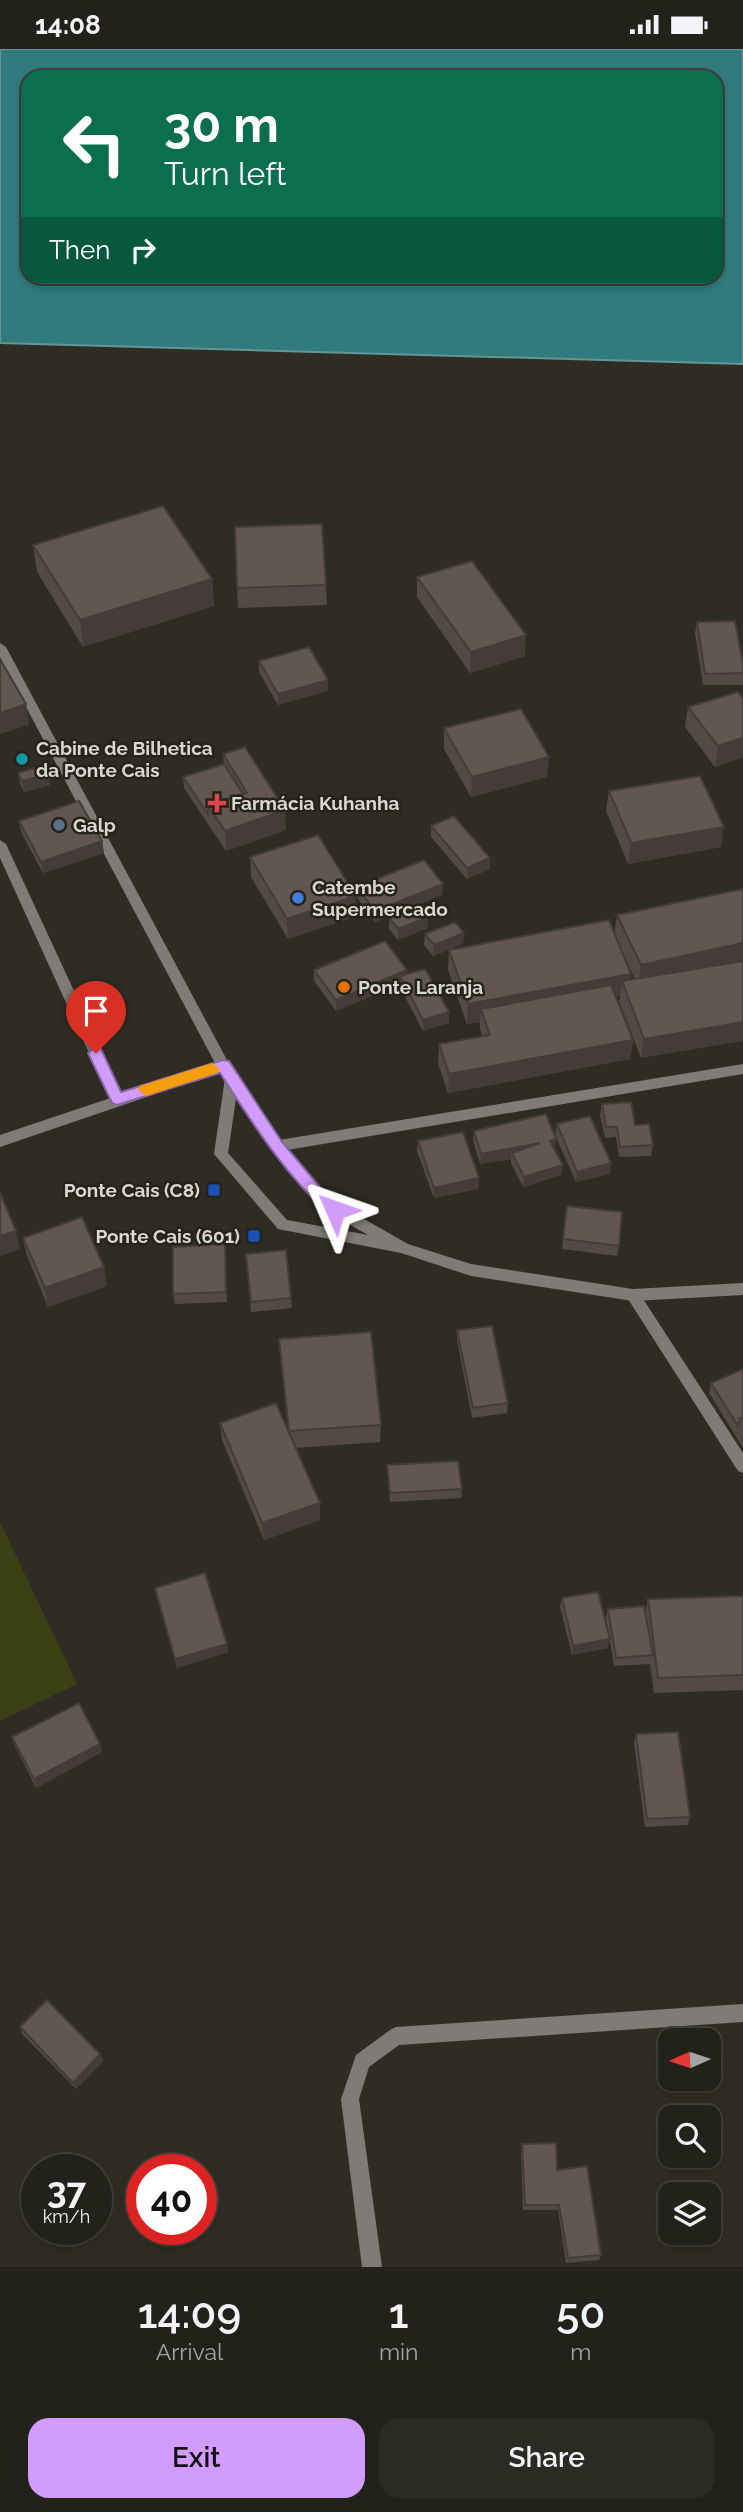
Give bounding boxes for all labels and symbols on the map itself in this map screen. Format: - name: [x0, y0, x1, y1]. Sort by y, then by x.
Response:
- place label: Cabine de Bilhetica da Ponte Cais: [36, 737, 213, 781]
- marker: Cabine de Bilhetica da Ponte Cais: [14, 751, 30, 767]
- place label: Farmácia Kuhanha: [231, 792, 399, 814]
- marker: Farmácia Kuhanha: [209, 795, 225, 811]
- place label: Galp: [73, 814, 116, 836]
- marker: Galp: [51, 817, 67, 833]
- place label: Catembe Supermercado: [312, 876, 448, 920]
- marker: Catembe Supermercado: [290, 890, 306, 906]
- place label: Ponte Laranja: [358, 976, 483, 998]
- marker: Ponte Laranja: [336, 979, 352, 995]
- pin: [66, 981, 126, 1053]
- position arrow: [298, 1173, 372, 1247]
- place label: Ponte Cais (C8): [64, 1179, 200, 1201]
- marker: Ponte Cais (C8): [206, 1182, 222, 1198]
- place label: Ponte Cais (601): [95, 1225, 240, 1247]
- marker: Ponte Cais (601): [246, 1228, 262, 1244]
- north arrow: [658, 2028, 721, 2091]
- speed limit sign: 40: [126, 2154, 217, 2245]

